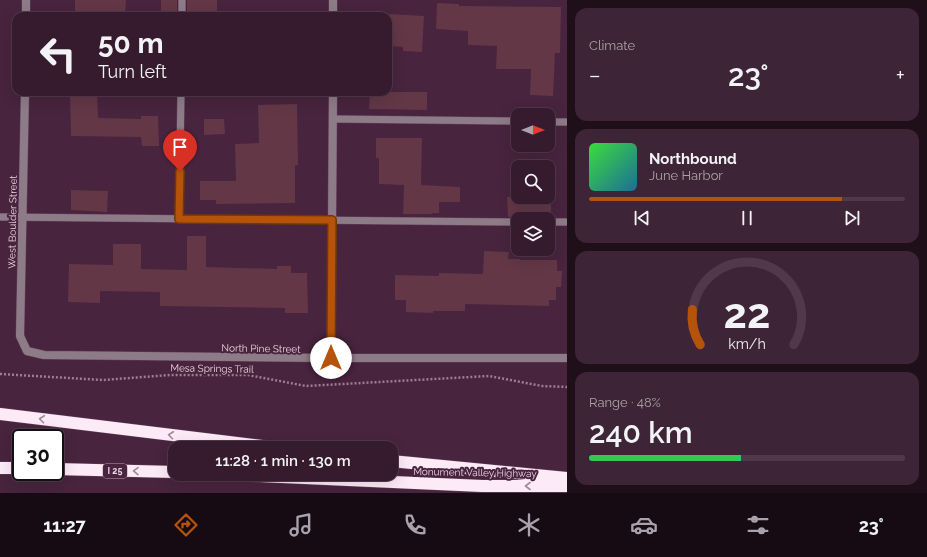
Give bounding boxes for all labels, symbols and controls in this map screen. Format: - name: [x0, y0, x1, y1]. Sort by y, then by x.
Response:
- text: 50 m: [98, 27, 164, 60]
- icon: left: [32, 28, 84, 80]
- text: Climate: [589, 38, 635, 53]
- text: 23°: [728, 58, 769, 93]
- text: Turn left: [98, 61, 167, 82]
- text: −: [589, 62, 601, 88]
- text: +: [896, 62, 905, 88]
- north arrow: [511, 108, 555, 152]
- map controls: [511, 108, 555, 256]
- pin: [163, 130, 197, 171]
- icon: arrive: [169, 136, 191, 158]
- text: Northbound: [649, 150, 737, 168]
- button: search: [511, 160, 555, 204]
- text: June Harbor: [649, 168, 723, 183]
- street label: West Boulder Street: [6, 175, 19, 269]
- icon: previous: [631, 207, 653, 229]
- icon: pause: [736, 207, 758, 229]
- icon: next: [841, 207, 863, 229]
- button: layers: [511, 212, 555, 256]
- text: 22: [724, 289, 770, 338]
- text: km/h: [728, 336, 766, 352]
- position arrow: [310, 337, 352, 379]
- street label: North Pine Street: [221, 342, 301, 355]
- street label: Mesa Springs Trail: [170, 362, 254, 375]
- text: Range · 48%: [589, 395, 661, 410]
- one-way arrow: [39, 415, 45, 424]
- text: 240 km: [589, 415, 692, 450]
- speed limit sign: 30: [12, 429, 64, 481]
- one-way arrow: [168, 430, 174, 439]
- text: 11:28 · 1 min · 130 m: [215, 452, 351, 470]
- road number: I 25: [103, 464, 127, 478]
- street label: Monument Valley Highway: [413, 466, 537, 479]
- one-way arrow: [133, 467, 139, 475]
- one-way arrow: [525, 482, 531, 490]
- icon: directions: [172, 511, 200, 539]
- icon: music: [287, 511, 315, 539]
- icon: phone: [401, 511, 429, 539]
- icon: climate: [515, 511, 543, 539]
- icon: car: [630, 511, 658, 539]
- icon: filters: [744, 511, 772, 539]
- text: 11:27: [43, 515, 86, 536]
- text: 23°: [859, 515, 884, 536]

